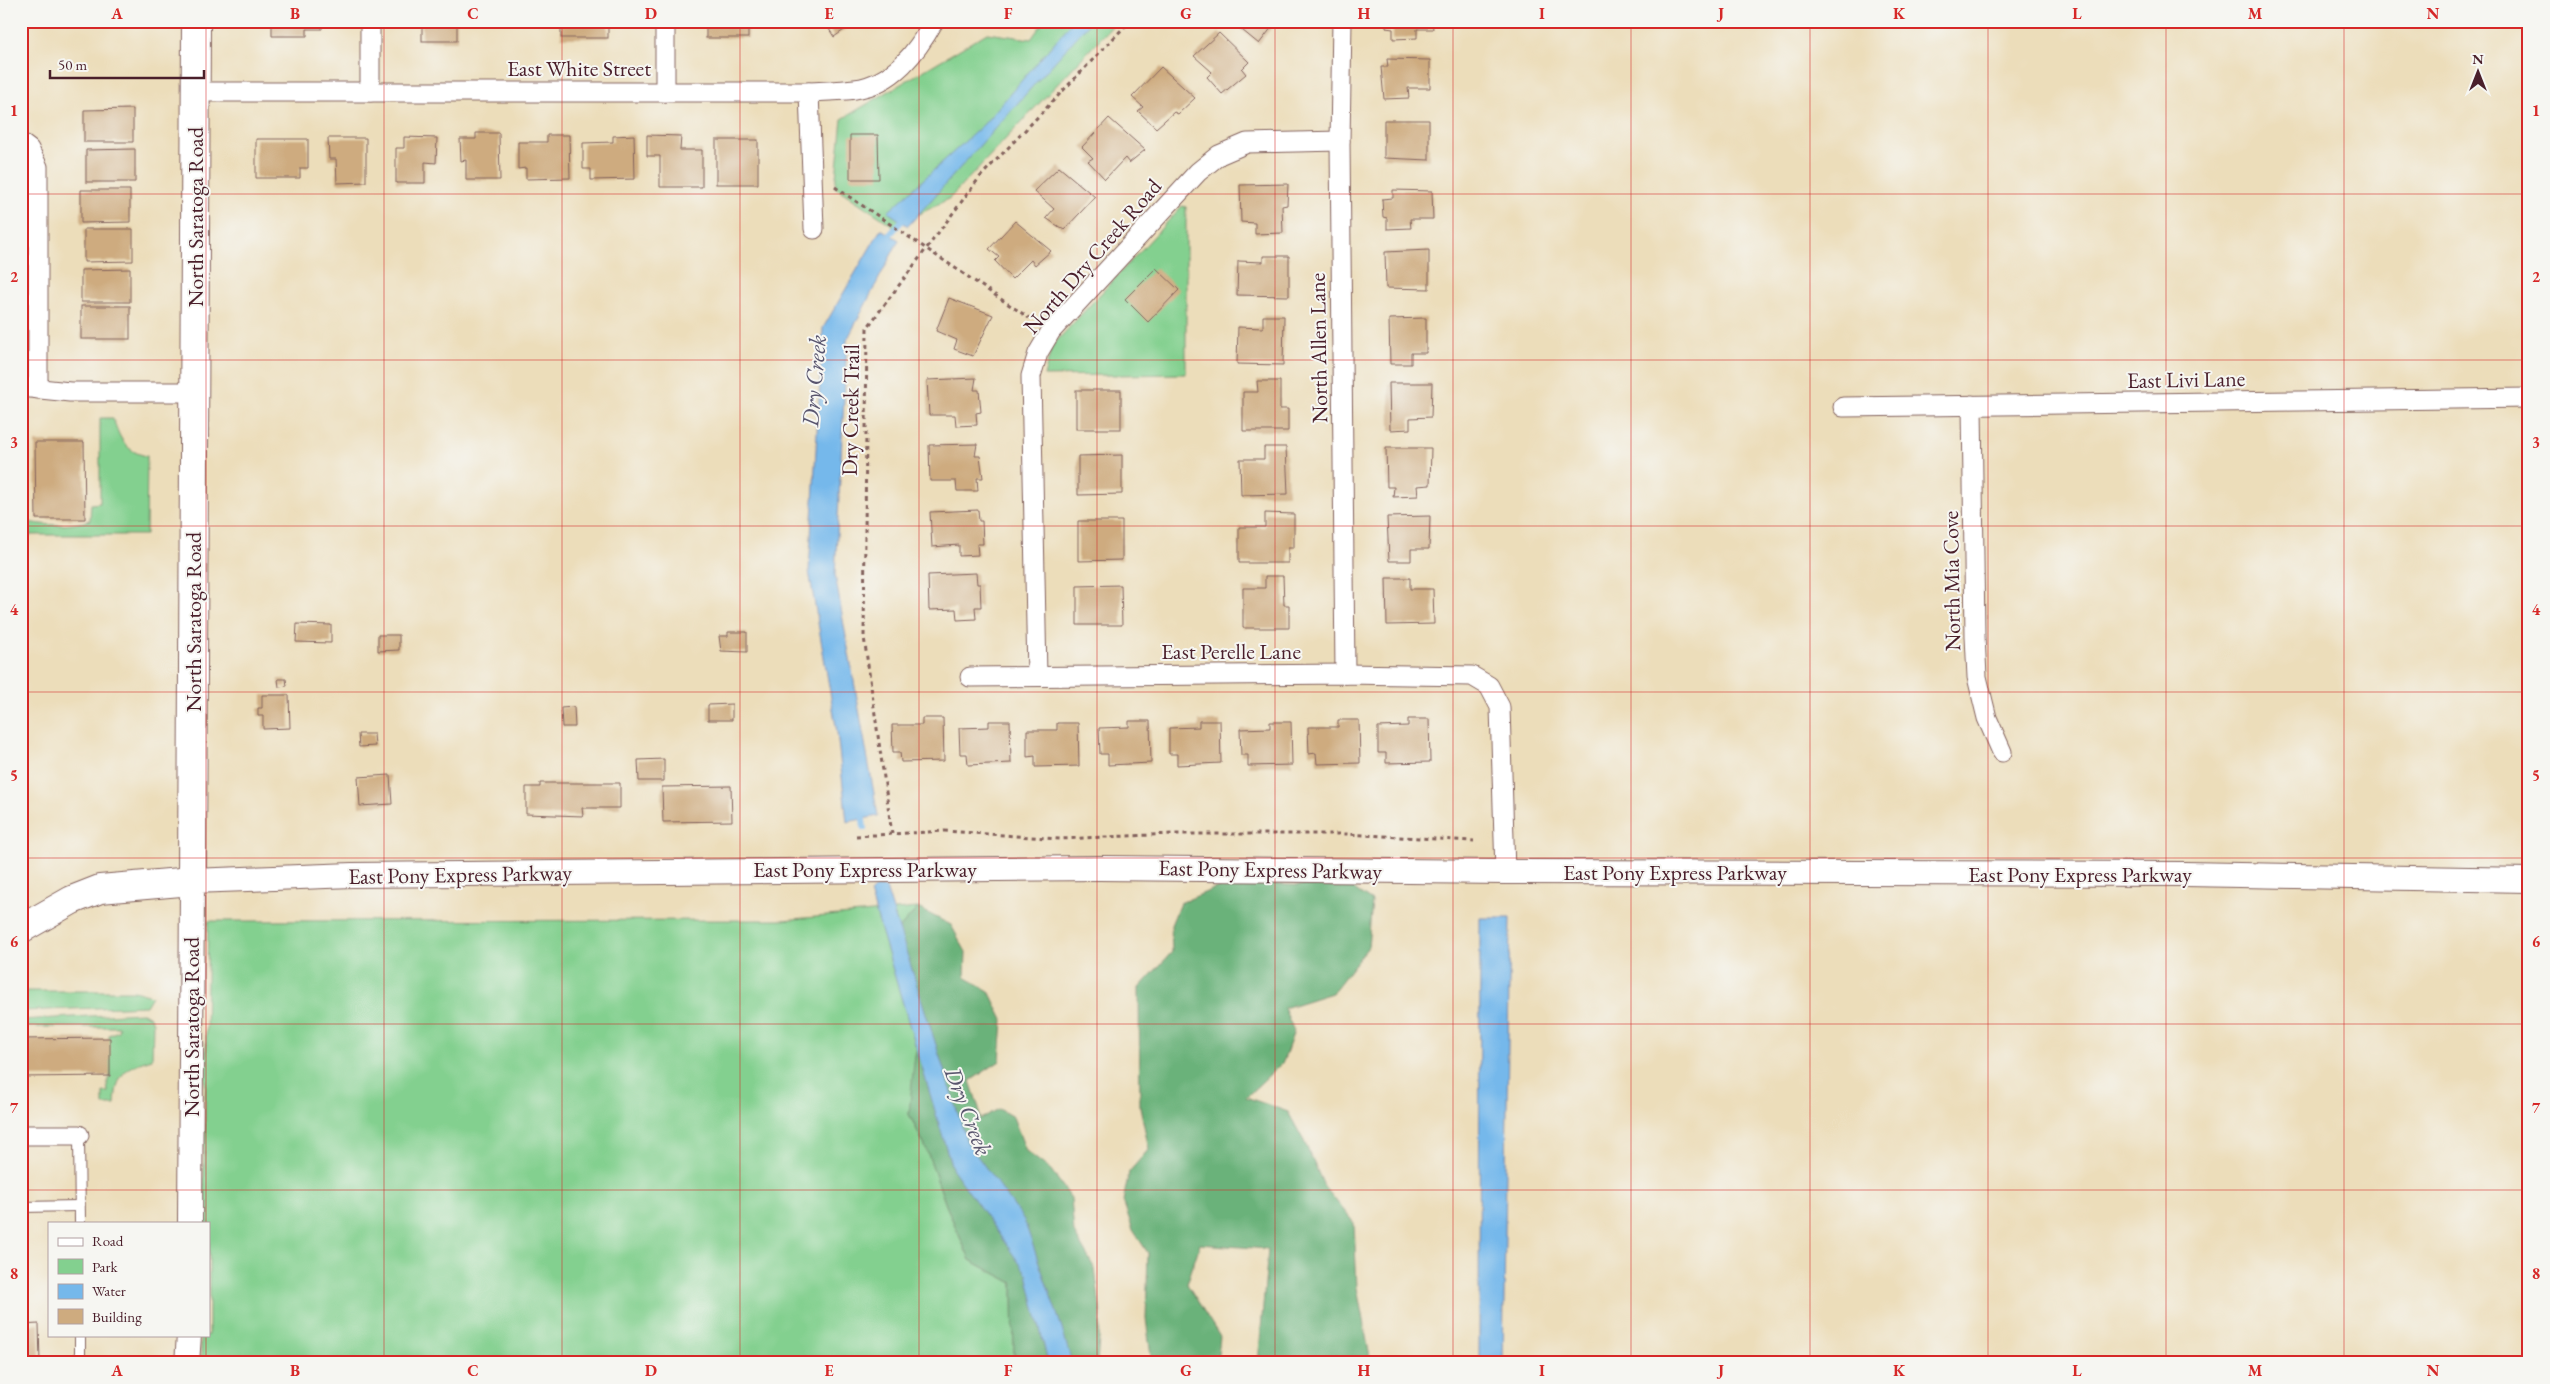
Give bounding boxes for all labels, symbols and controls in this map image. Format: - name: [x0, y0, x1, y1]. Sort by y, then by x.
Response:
- text: A: [110, 3, 123, 24]
- text: B: [290, 3, 300, 24]
- text: C: [467, 3, 479, 24]
- text: D: [645, 3, 657, 24]
- text: E: [824, 3, 834, 24]
- text: F: [1004, 3, 1013, 24]
- text: G: [1180, 3, 1192, 24]
- text: H: [1358, 3, 1371, 24]
- text: I: [1539, 3, 1545, 24]
- text: J: [1716, 3, 1724, 24]
- text: K: [1893, 3, 1906, 24]
- text: L: [2072, 3, 2082, 24]
- text: M: [2248, 3, 2263, 24]
- text: N: [2427, 3, 2440, 24]
- scale bar: [50, 48, 204, 80]
- north arrow: [2452, 48, 2502, 98]
- text: N: [2472, 50, 2484, 68]
- street label: East White Street: [507, 54, 651, 83]
- text: 50 m: [58, 55, 87, 74]
- text: 1: [10, 100, 18, 121]
- text: 1: [2532, 100, 2540, 121]
- street label: North Saratoga Road: [181, 126, 210, 307]
- street label: North Dry Creek Road: [1017, 172, 1168, 340]
- text: 2: [10, 266, 19, 287]
- text: 2: [2532, 266, 2541, 287]
- street label: North Allen Lane: [1303, 272, 1334, 423]
- water label: Dry Creek: [794, 333, 833, 429]
- street label: Dry Creek Trail: [835, 344, 866, 476]
- street label: East Livi Lane: [2126, 364, 2246, 395]
- text: 3: [10, 432, 18, 453]
- text: 3: [2532, 432, 2540, 453]
- street label: North Mia Cove: [1936, 510, 1967, 652]
- street label: North Saratoga Road: [179, 531, 208, 712]
- text: 4: [10, 599, 19, 620]
- text: 4: [2532, 599, 2541, 620]
- street label: East Perelle Lane: [1161, 637, 1301, 666]
- text: 5: [10, 765, 18, 786]
- text: 5: [2532, 765, 2540, 786]
- street label: East Pony Express Parkway: [1158, 853, 1383, 886]
- street label: East Pony Express Parkway: [753, 855, 977, 884]
- street label: East Pony Express Parkway: [348, 858, 573, 891]
- street label: East Pony Express Parkway: [1563, 858, 1787, 887]
- street label: East Pony Express Parkway: [1968, 860, 2192, 889]
- text: 6: [10, 931, 19, 952]
- text: 6: [2532, 931, 2541, 952]
- street label: North Saratoga Road: [177, 936, 206, 1117]
- water label: Dry Creek: [937, 1061, 1000, 1160]
- text: 7: [10, 1097, 19, 1118]
- text: 7: [2532, 1097, 2541, 1118]
- legend: [48, 1222, 210, 1336]
- text: Road: [92, 1231, 124, 1250]
- text: Park: [92, 1257, 119, 1276]
- text: 8: [10, 1263, 18, 1284]
- text: 8: [2532, 1263, 2540, 1284]
- text: Water: [92, 1281, 126, 1300]
- text: Building: [92, 1307, 142, 1326]
- text: A: [110, 1360, 123, 1381]
- text: B: [290, 1360, 300, 1381]
- text: C: [467, 1360, 479, 1381]
- text: D: [645, 1360, 657, 1381]
- text: E: [824, 1360, 834, 1381]
- text: F: [1004, 1360, 1013, 1381]
- text: G: [1180, 1360, 1192, 1381]
- text: H: [1358, 1360, 1371, 1381]
- text: I: [1539, 1360, 1545, 1381]
- text: J: [1716, 1360, 1724, 1381]
- text: K: [1893, 1360, 1906, 1381]
- text: L: [2072, 1360, 2082, 1381]
- text: M: [2248, 1360, 2263, 1381]
- text: N: [2427, 1360, 2440, 1381]

